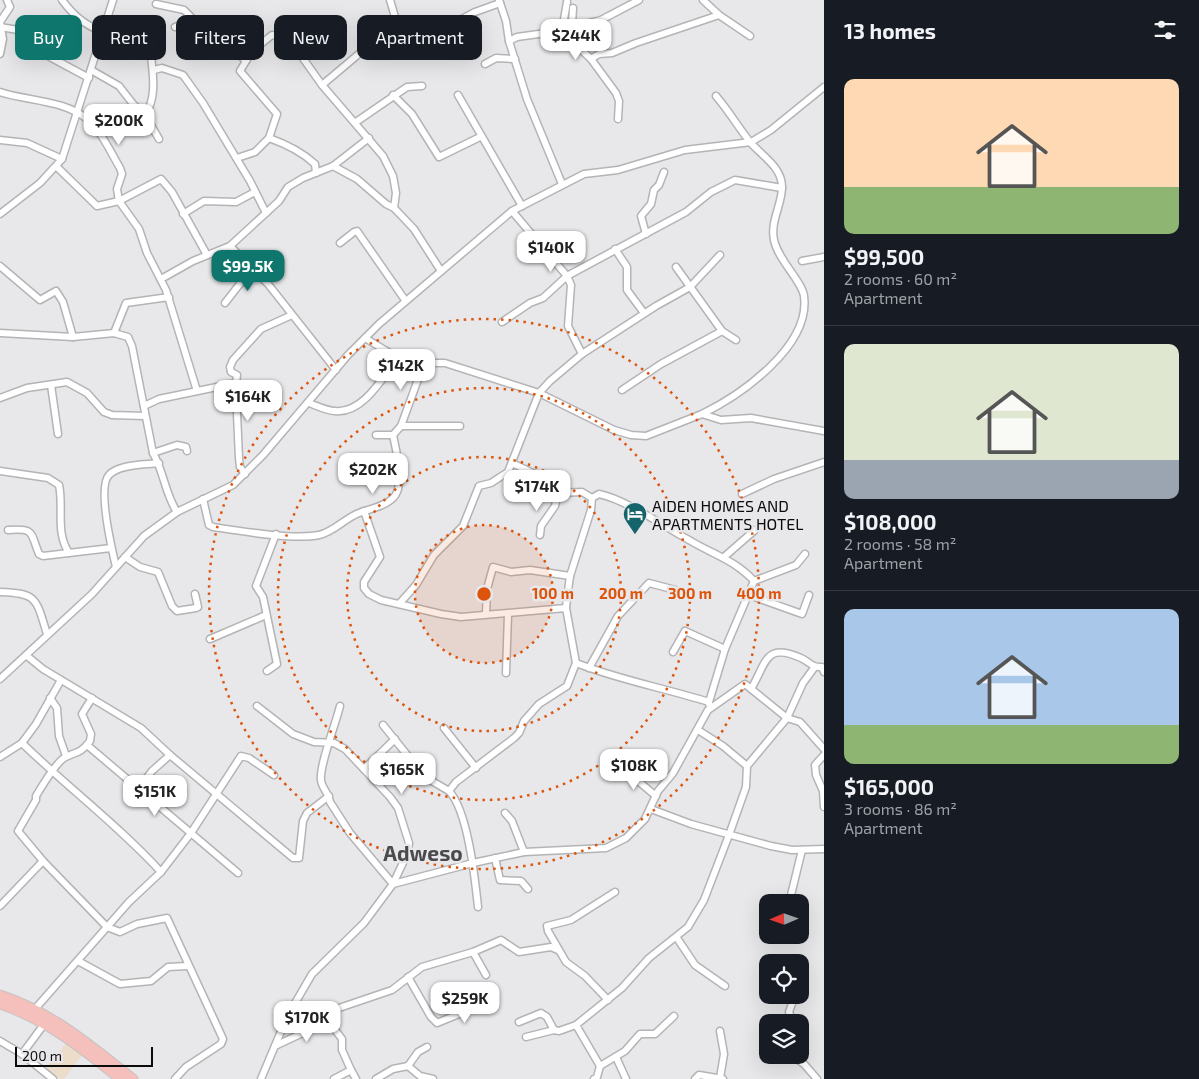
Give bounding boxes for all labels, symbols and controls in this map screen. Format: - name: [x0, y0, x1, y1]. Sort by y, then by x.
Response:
- chip: Buy: [15, 15, 82, 60]
- chip: Rent: [92, 15, 166, 60]
- chip: Filters: [176, 15, 264, 60]
- chip: New: [274, 15, 347, 60]
- chip: Apartment: [357, 15, 482, 60]
- icon: filters: [1151, 16, 1179, 44]
- pin: $244K: [541, 18, 611, 61]
- text: 13 homes: [844, 18, 936, 43]
- text: $244K: [551, 25, 601, 44]
- pin: $200K: [84, 104, 154, 146]
- text: $200K: [95, 110, 143, 129]
- icon: home: [967, 111, 1057, 201]
- pin: $140K: [516, 230, 586, 273]
- text: $140K: [528, 237, 574, 256]
- text: $99,500: [844, 244, 924, 269]
- pin: $99.5K: [207, 250, 289, 292]
- text: $99.5K: [222, 256, 274, 275]
- text: 2 rooms · 60 m²: [844, 269, 957, 288]
- text: Apartment: [844, 288, 923, 307]
- pin: $142K: [366, 348, 436, 391]
- text: $142K: [378, 355, 424, 374]
- icon: home: [967, 377, 1057, 467]
- pin: $164K: [213, 380, 283, 422]
- text: $164K: [225, 386, 271, 405]
- pin: $202K: [338, 452, 408, 495]
- text: $202K: [349, 459, 397, 478]
- pin: $174K: [502, 470, 572, 512]
- text: $174K: [515, 476, 559, 495]
- place label: AIDEN HOMES AND APARTMENTS HOTEL: [652, 496, 804, 533]
- hotel icon: AIDEN HOMES AND APARTMENTS HOTEL: [622, 501, 648, 535]
- text: $108,000: [844, 509, 936, 534]
- text: 2 rooms · 58 m²: [844, 534, 957, 553]
- text: Apartment: [844, 553, 923, 572]
- text: 100 m: [532, 584, 574, 602]
- text: 200 m: [599, 584, 643, 602]
- text: 300 m: [668, 584, 712, 602]
- text: 400 m: [737, 584, 781, 602]
- centre of rings: [475, 585, 493, 603]
- icon: home: [967, 642, 1057, 732]
- pin: $108K: [599, 748, 669, 791]
- pin: $165K: [367, 752, 437, 795]
- text: $108K: [611, 755, 657, 774]
- text: $165K: [380, 759, 424, 778]
- pin: $151K: [120, 774, 190, 817]
- text: $165,000: [844, 774, 934, 799]
- text: $151K: [134, 781, 176, 800]
- text: 3 rooms · 86 m²: [844, 799, 957, 818]
- text: Apartment: [844, 818, 923, 837]
- district label: Adweso: [383, 840, 463, 865]
- north arrow: [759, 894, 809, 944]
- map controls: [759, 894, 809, 1064]
- button: locate: [759, 954, 809, 1004]
- pin: $259K: [430, 982, 500, 1024]
- text: $259K: [442, 988, 489, 1007]
- pin: $170K: [272, 1000, 342, 1043]
- text: $170K: [285, 1007, 329, 1026]
- button: layers: [759, 1014, 809, 1064]
- scale bar: [15, 1044, 152, 1067]
- text: 200 m: [22, 1047, 62, 1064]

